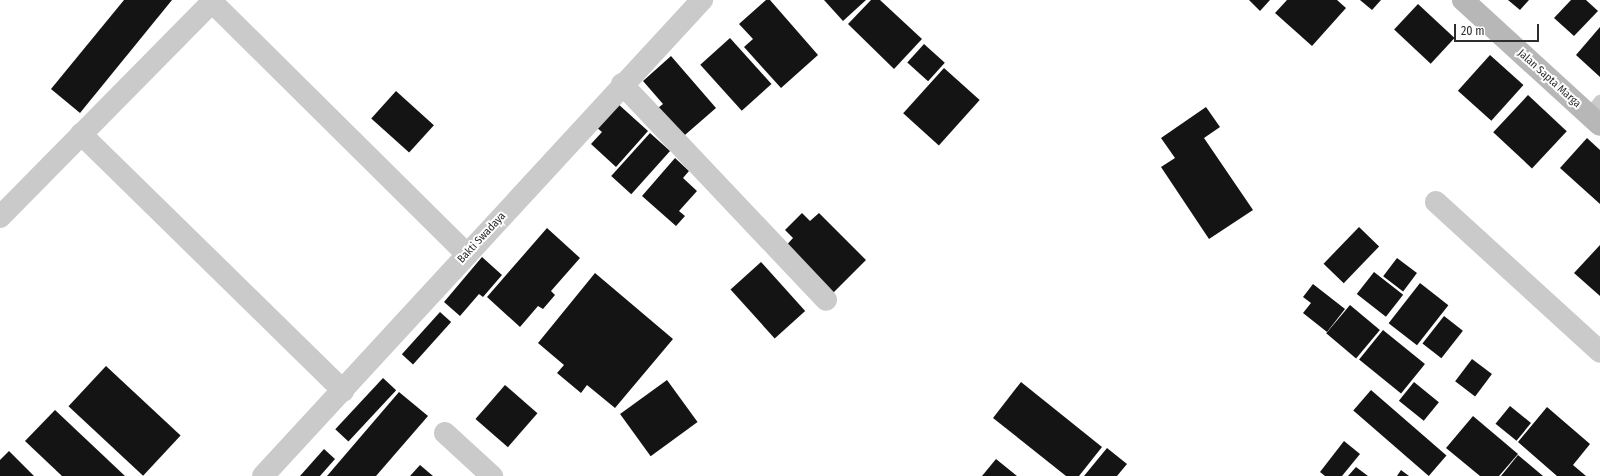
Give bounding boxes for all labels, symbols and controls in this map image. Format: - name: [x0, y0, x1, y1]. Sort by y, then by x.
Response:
- scale bar: [1456, 16, 1541, 42]
- text: 20 m: [1461, 24, 1485, 38]
- street label: Jalan Sapta Marga: [1515, 47, 1583, 111]
- street label: Bakti Swadaya: [455, 210, 509, 266]

